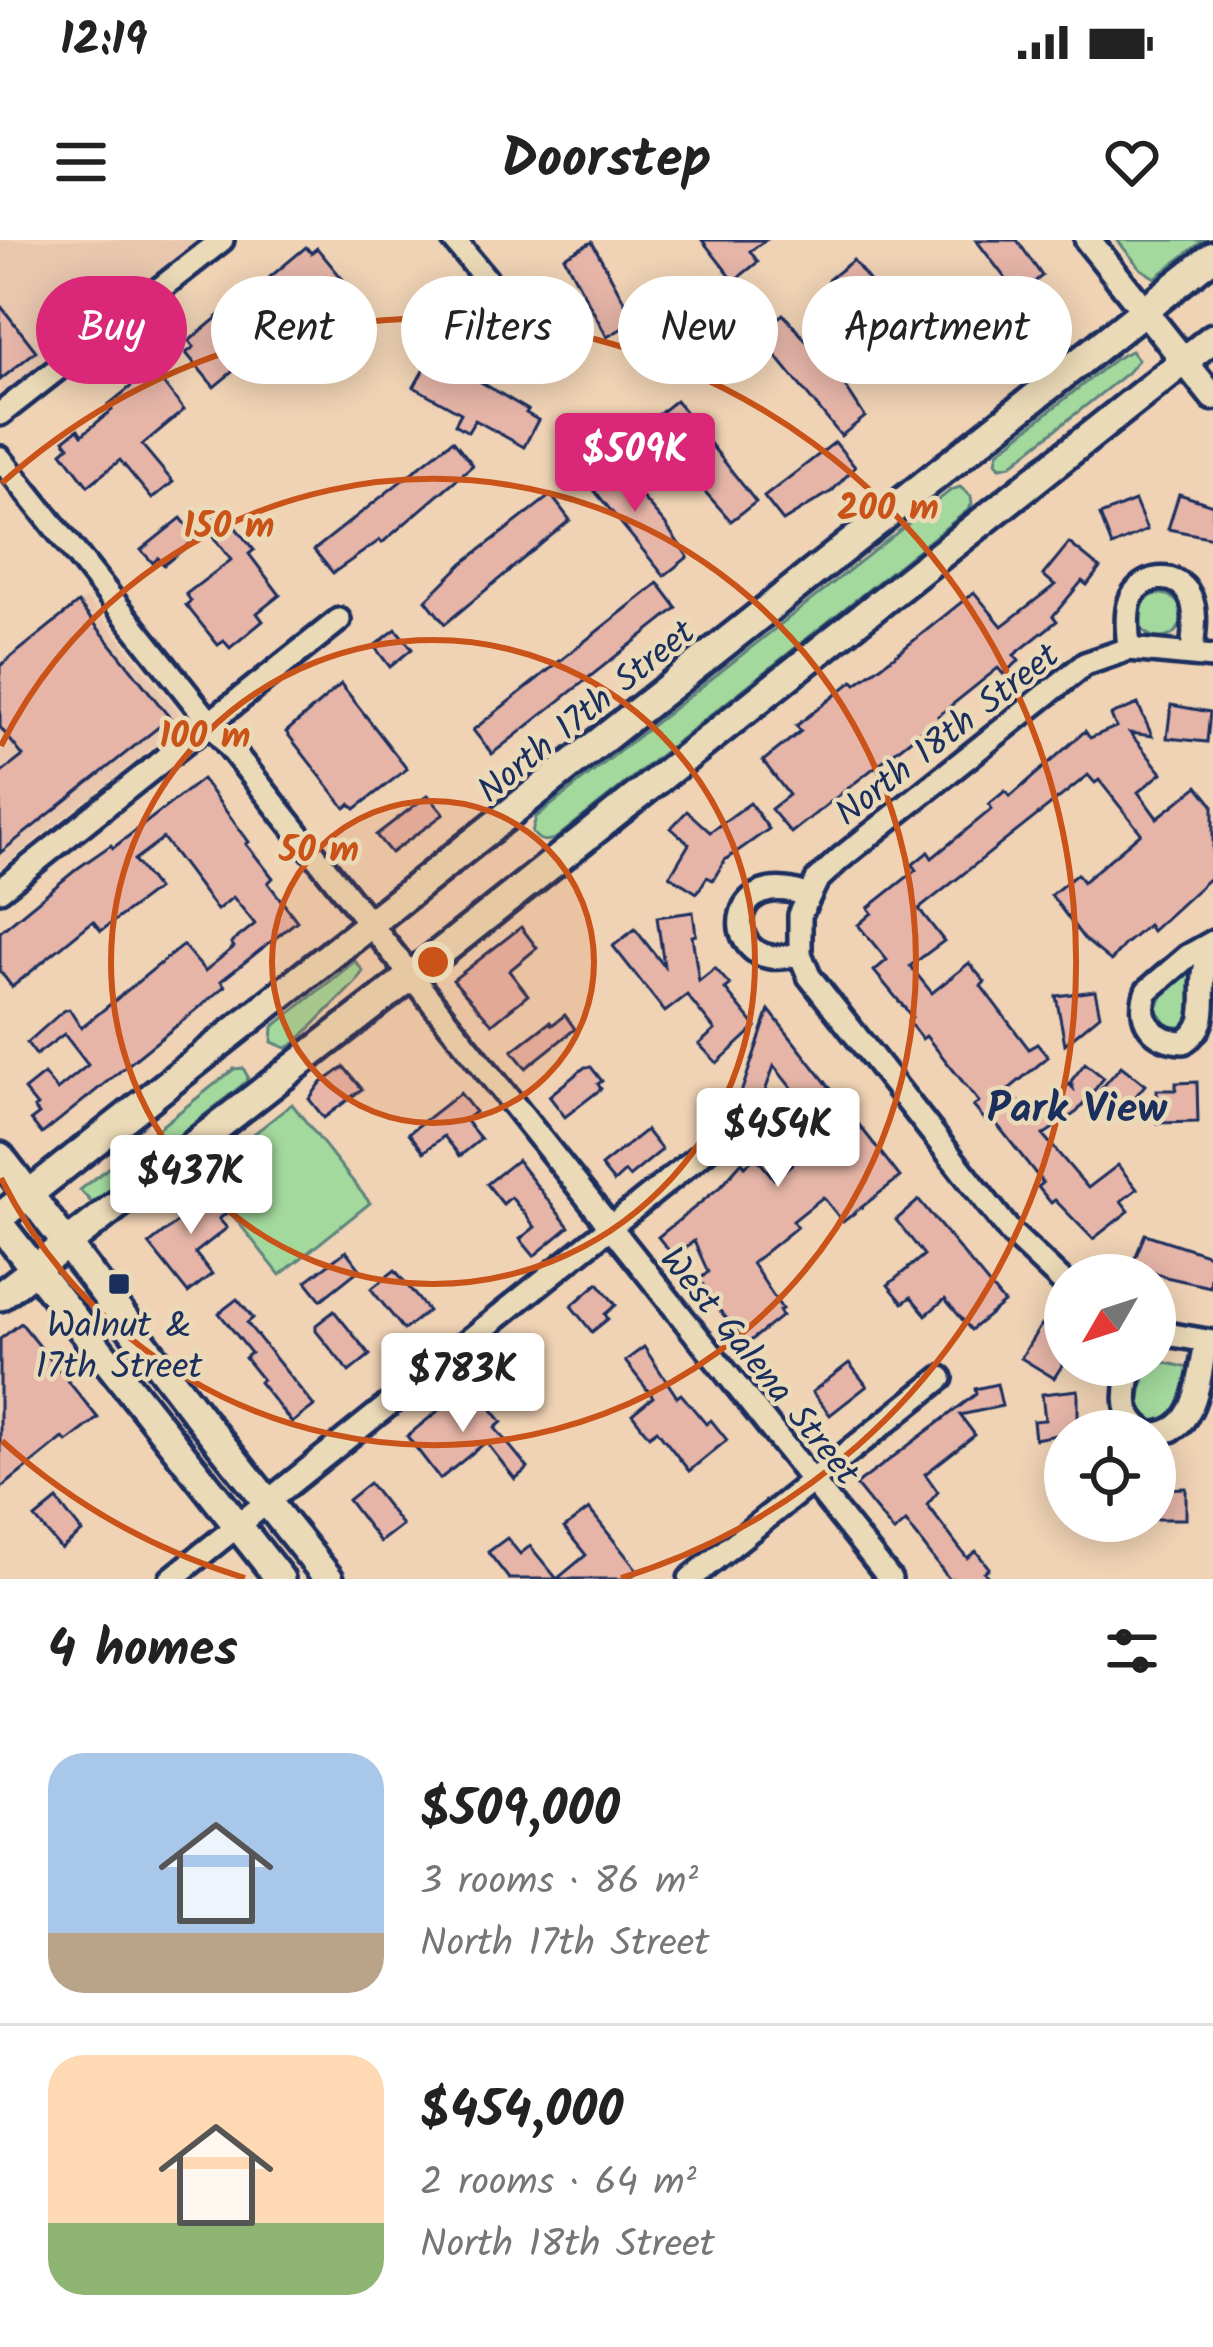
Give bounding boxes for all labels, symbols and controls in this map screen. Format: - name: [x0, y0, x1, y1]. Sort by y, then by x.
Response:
- text: 12:19: [60, 6, 147, 78]
- text: Doorstep: [502, 119, 711, 205]
- icon: menu: [48, 129, 114, 195]
- icon: heart: [1099, 129, 1165, 195]
- chip: Buy: [36, 276, 187, 384]
- chip: Rent: [211, 276, 377, 384]
- chip: Filters: [401, 276, 594, 384]
- chip: New: [618, 276, 778, 384]
- chip: Apartment: [802, 276, 1072, 384]
- pin: $509K: [551, 413, 719, 515]
- text: $509K: [582, 421, 688, 483]
- text: 200 m: [837, 481, 939, 538]
- text: 150 m: [184, 499, 274, 556]
- street label: North 17th Street: [465, 606, 710, 819]
- street label: North 18th Street: [823, 629, 1074, 842]
- text: 100 m: [159, 709, 251, 766]
- text: 50 m: [278, 823, 359, 880]
- centre of rings: [412, 941, 454, 983]
- district label: Park View: [987, 1077, 1168, 1144]
- pin: $454K: [694, 1088, 862, 1190]
- text: $454K: [724, 1096, 832, 1158]
- pin: $437K: [107, 1135, 275, 1237]
- text: $437K: [137, 1143, 245, 1205]
- street label: West Galena Street: [644, 1235, 874, 1500]
- north arrow: [1044, 1254, 1176, 1386]
- map controls: [1044, 1254, 1176, 1542]
- marker: Walnut & 17th Street: [106, 1271, 132, 1297]
- place label: Walnut & 17th Street: [36, 1299, 203, 1397]
- pin: $783K: [379, 1333, 547, 1435]
- text: $783K: [408, 1341, 518, 1403]
- button: locate: [1044, 1410, 1176, 1542]
- text: 4 homes: [48, 1611, 238, 1692]
- icon: filters: [1099, 1618, 1165, 1684]
- text: $509,000: [420, 1771, 620, 1852]
- icon: home: [144, 1801, 288, 1945]
- text: 3 rooms · 86 m²: [420, 1852, 698, 1914]
- text: North 17th Street: [420, 1914, 709, 1976]
- text: $454,000: [420, 2072, 623, 2153]
- icon: home: [144, 2103, 288, 2247]
- text: 2 rooms · 64 m²: [420, 2153, 697, 2215]
- text: North 18th Street: [420, 2215, 715, 2277]

